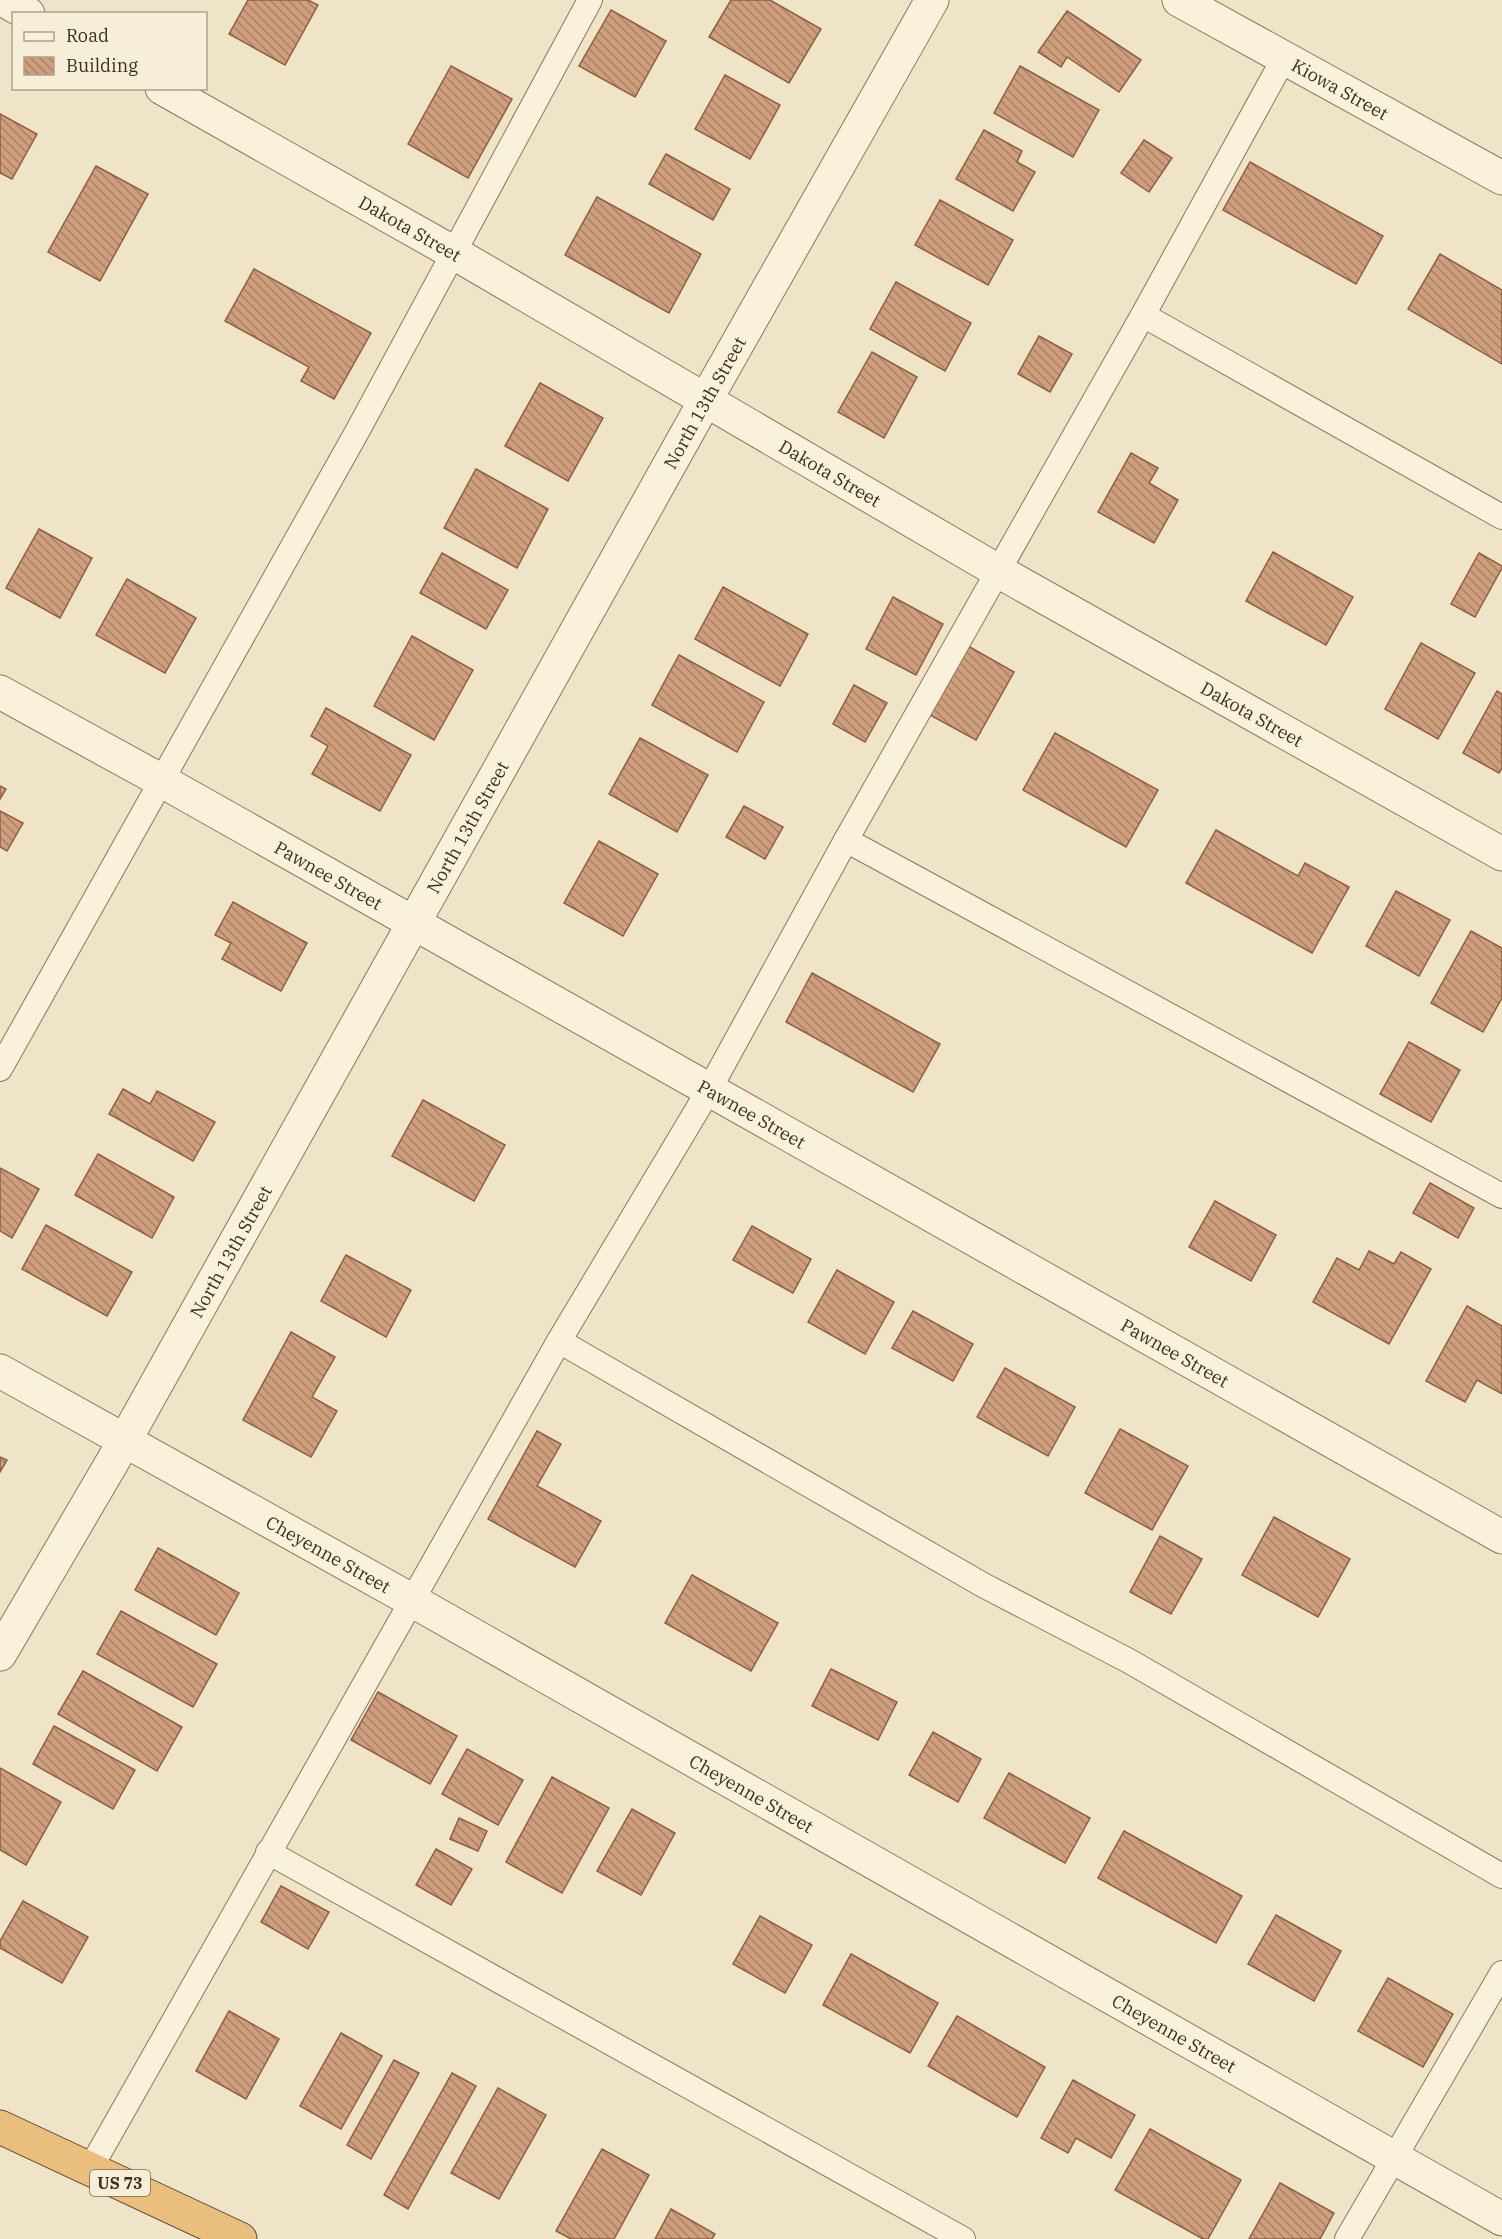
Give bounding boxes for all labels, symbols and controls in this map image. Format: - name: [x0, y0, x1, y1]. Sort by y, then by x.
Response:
- legend: [12, 12, 207, 90]
- text: Road: [66, 24, 109, 47]
- street label: Kiowa Street: [1288, 53, 1393, 125]
- text: Building: [66, 54, 138, 77]
- street label: Dakota Street: [355, 190, 465, 266]
- street label: North 13th Street: [658, 332, 751, 473]
- street label: Dakota Street: [775, 434, 885, 512]
- street label: Dakota Street: [1197, 676, 1307, 752]
- street label: North 13th Street: [421, 757, 513, 897]
- street label: Pawnee Street: [270, 835, 387, 915]
- street label: Pawnee Street: [694, 1074, 810, 1153]
- street label: North 13th Street: [184, 1181, 277, 1322]
- street label: Pawnee Street: [1117, 1313, 1233, 1392]
- street label: Cheyenne Street: [262, 1510, 395, 1598]
- street label: Cheyenne Street: [685, 1749, 818, 1837]
- street label: Cheyenne Street: [1108, 1989, 1240, 2077]
- road number: US 73: [90, 2170, 150, 2196]

